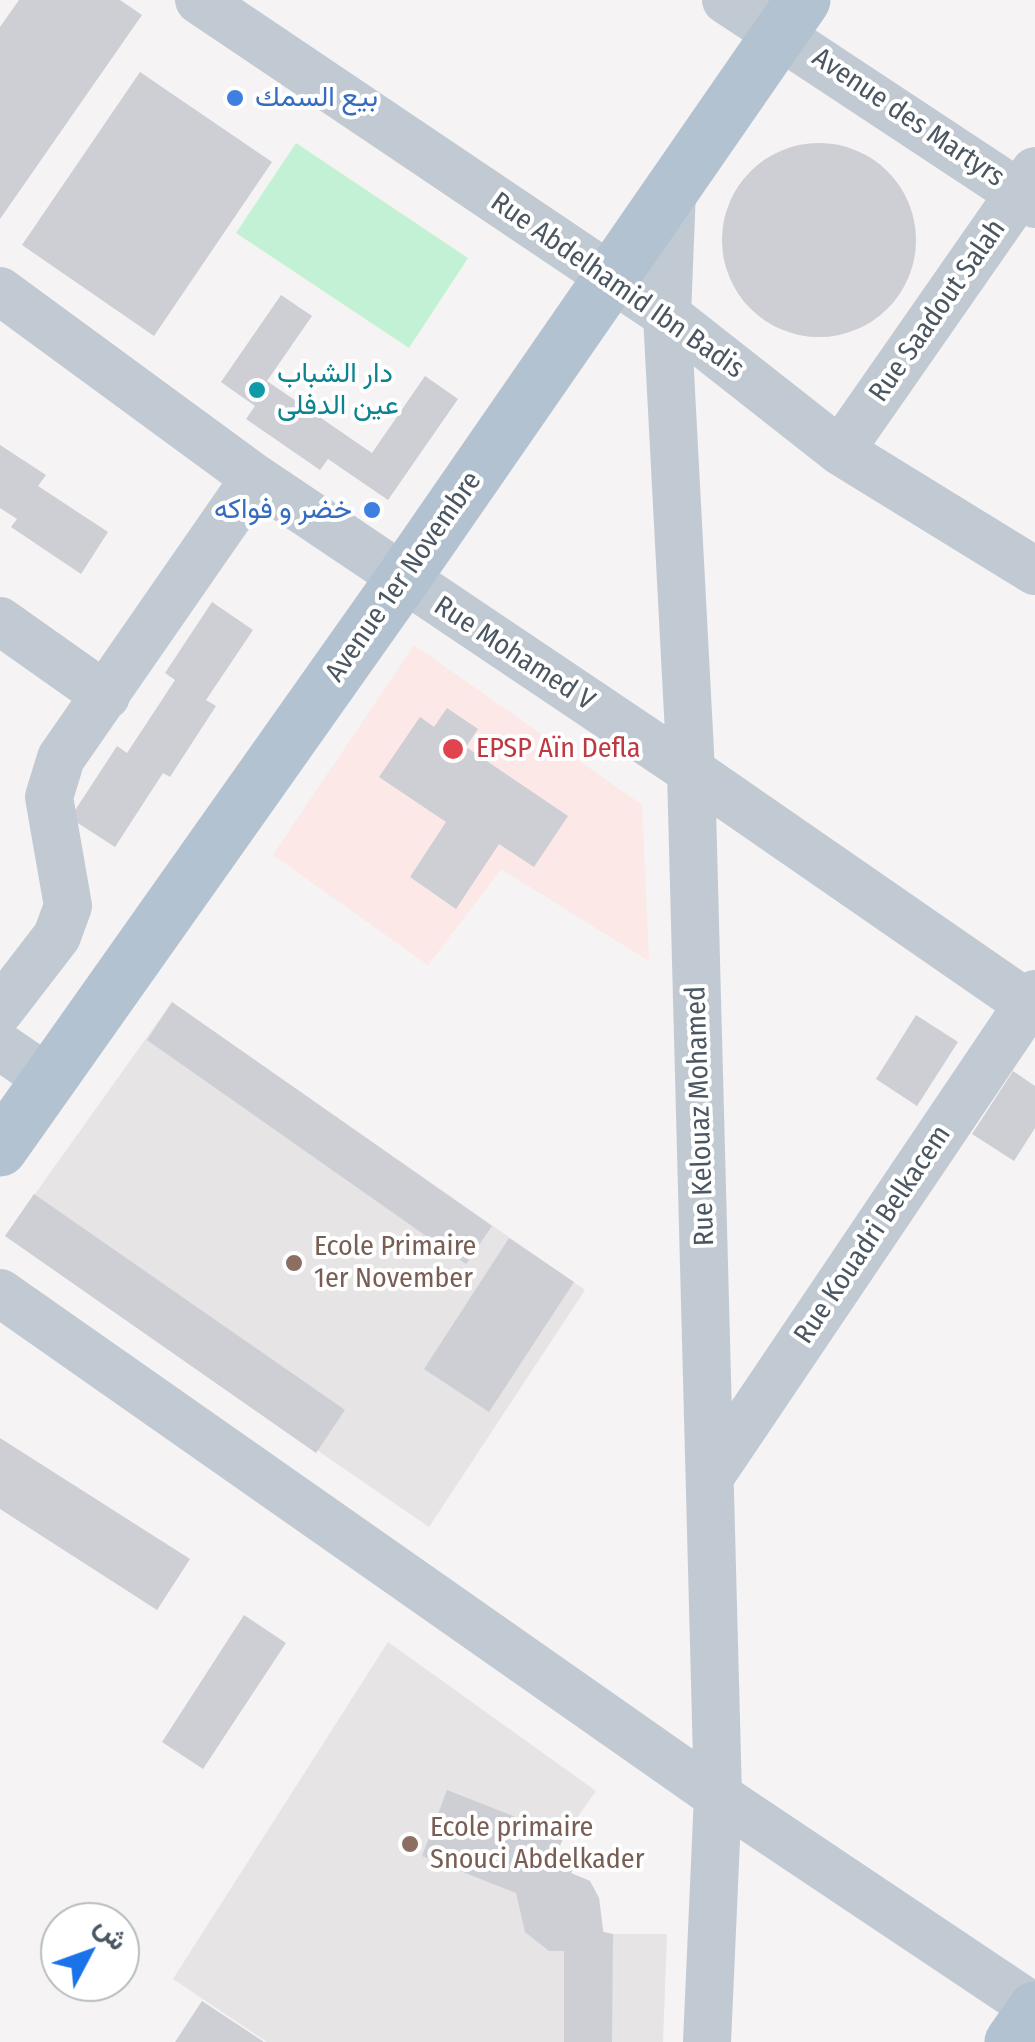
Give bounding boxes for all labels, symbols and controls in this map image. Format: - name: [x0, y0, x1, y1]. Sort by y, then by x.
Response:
- street label: Avenue des Martyrs: [806, 41, 1010, 195]
- place label: بيع السمك: [255, 81, 378, 115]
- marker: بيع السمك: [224, 87, 246, 109]
- street label: Rue Abdelhamid Ibn Badis: [484, 186, 750, 386]
- street label: Rue Saadout Salah: [863, 213, 1013, 409]
- place label: دار الشباب عين الدفلى: [277, 357, 399, 423]
- marker: دار الشباب عين الدفلى: [246, 379, 268, 401]
- street label: Avenue 1er Novembre: [319, 465, 489, 689]
- place label: خضر و فواكه: [214, 493, 352, 527]
- marker: خضر و فواكه: [361, 499, 383, 521]
- street label: Rue Mohamed V: [427, 590, 601, 718]
- place label: EPSP Aïn Defla: [476, 732, 640, 766]
- marker: EPSP Aïn Defla: [440, 736, 466, 762]
- street label: Rue Kelouaz Mohamed: [680, 985, 722, 1247]
- street label: Rue Kouadri Belkacem: [788, 1120, 958, 1350]
- place label: Ecole Primaire 1er November: [314, 1230, 476, 1296]
- marker: Ecole Primaire 1er November: [283, 1252, 305, 1274]
- place label: Ecole primaire Snouci Abdelkader: [430, 1811, 644, 1877]
- marker: Ecole primaire Snouci Abdelkader: [399, 1833, 421, 1855]
- north arrow: [40, 1902, 140, 2002]
- text: ش: [88, 1910, 135, 1957]

